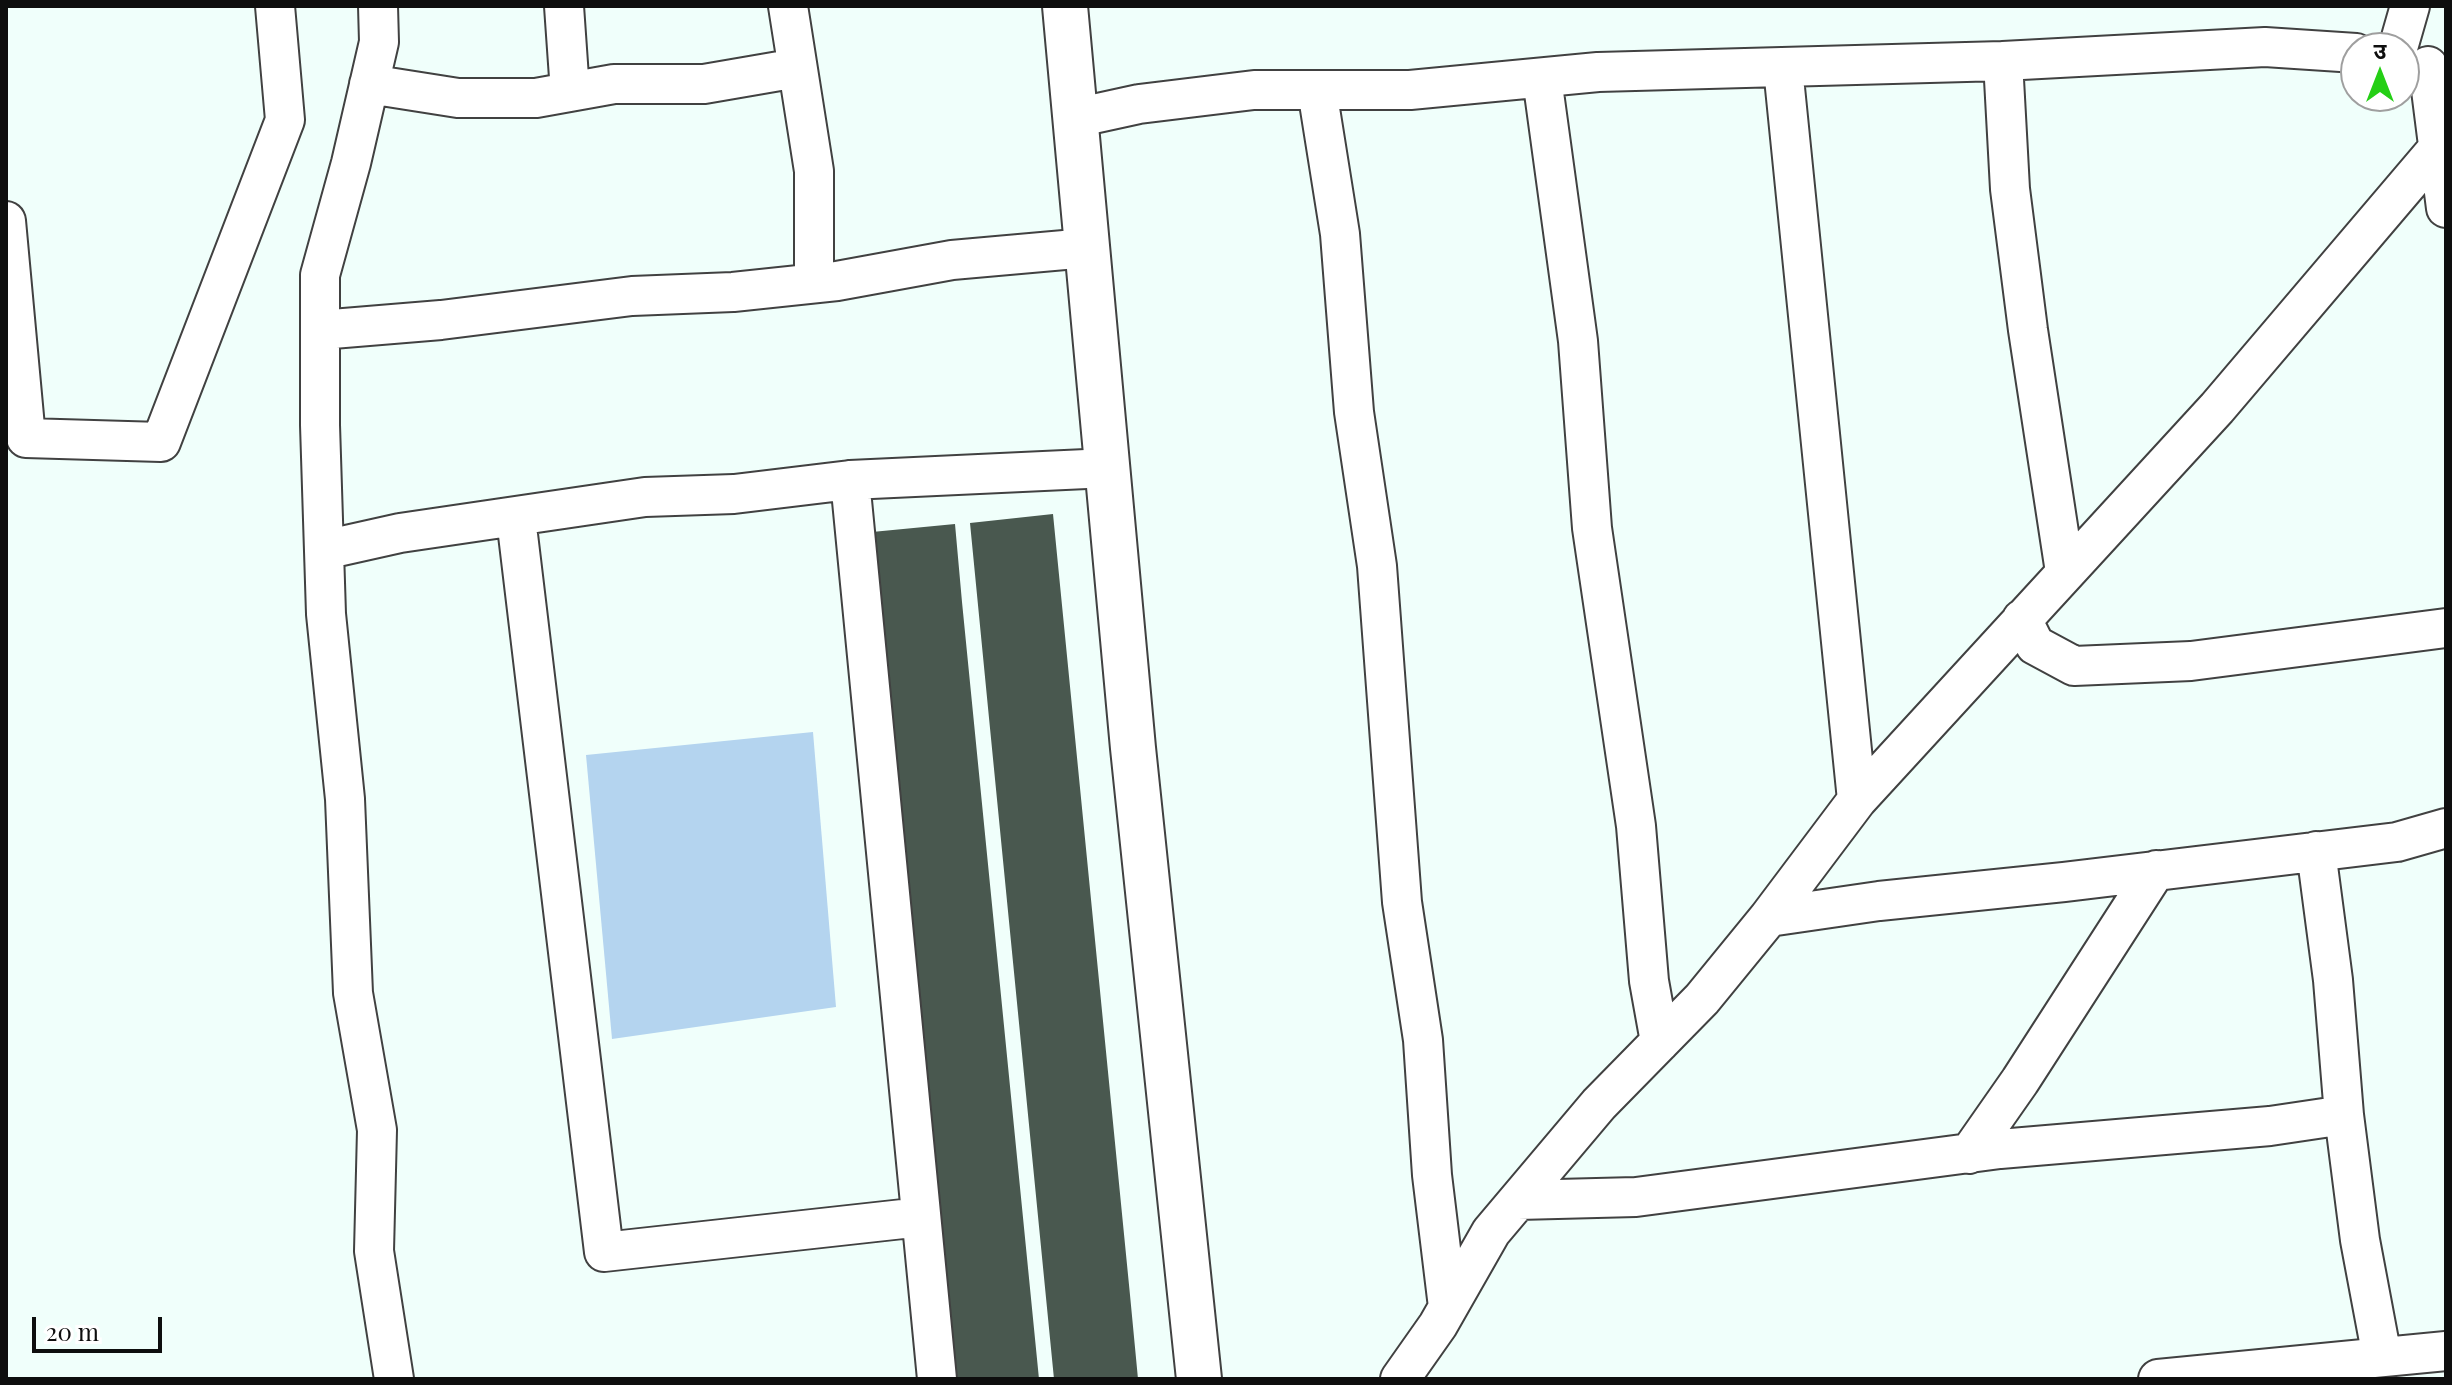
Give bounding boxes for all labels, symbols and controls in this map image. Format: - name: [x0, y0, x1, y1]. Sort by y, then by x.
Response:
- north arrow: [2340, 32, 2420, 112]
- text: उ: [2374, 35, 2386, 65]
- scale bar: [36, 1301, 166, 1351]
- text: 20 m: [46, 1315, 99, 1347]

